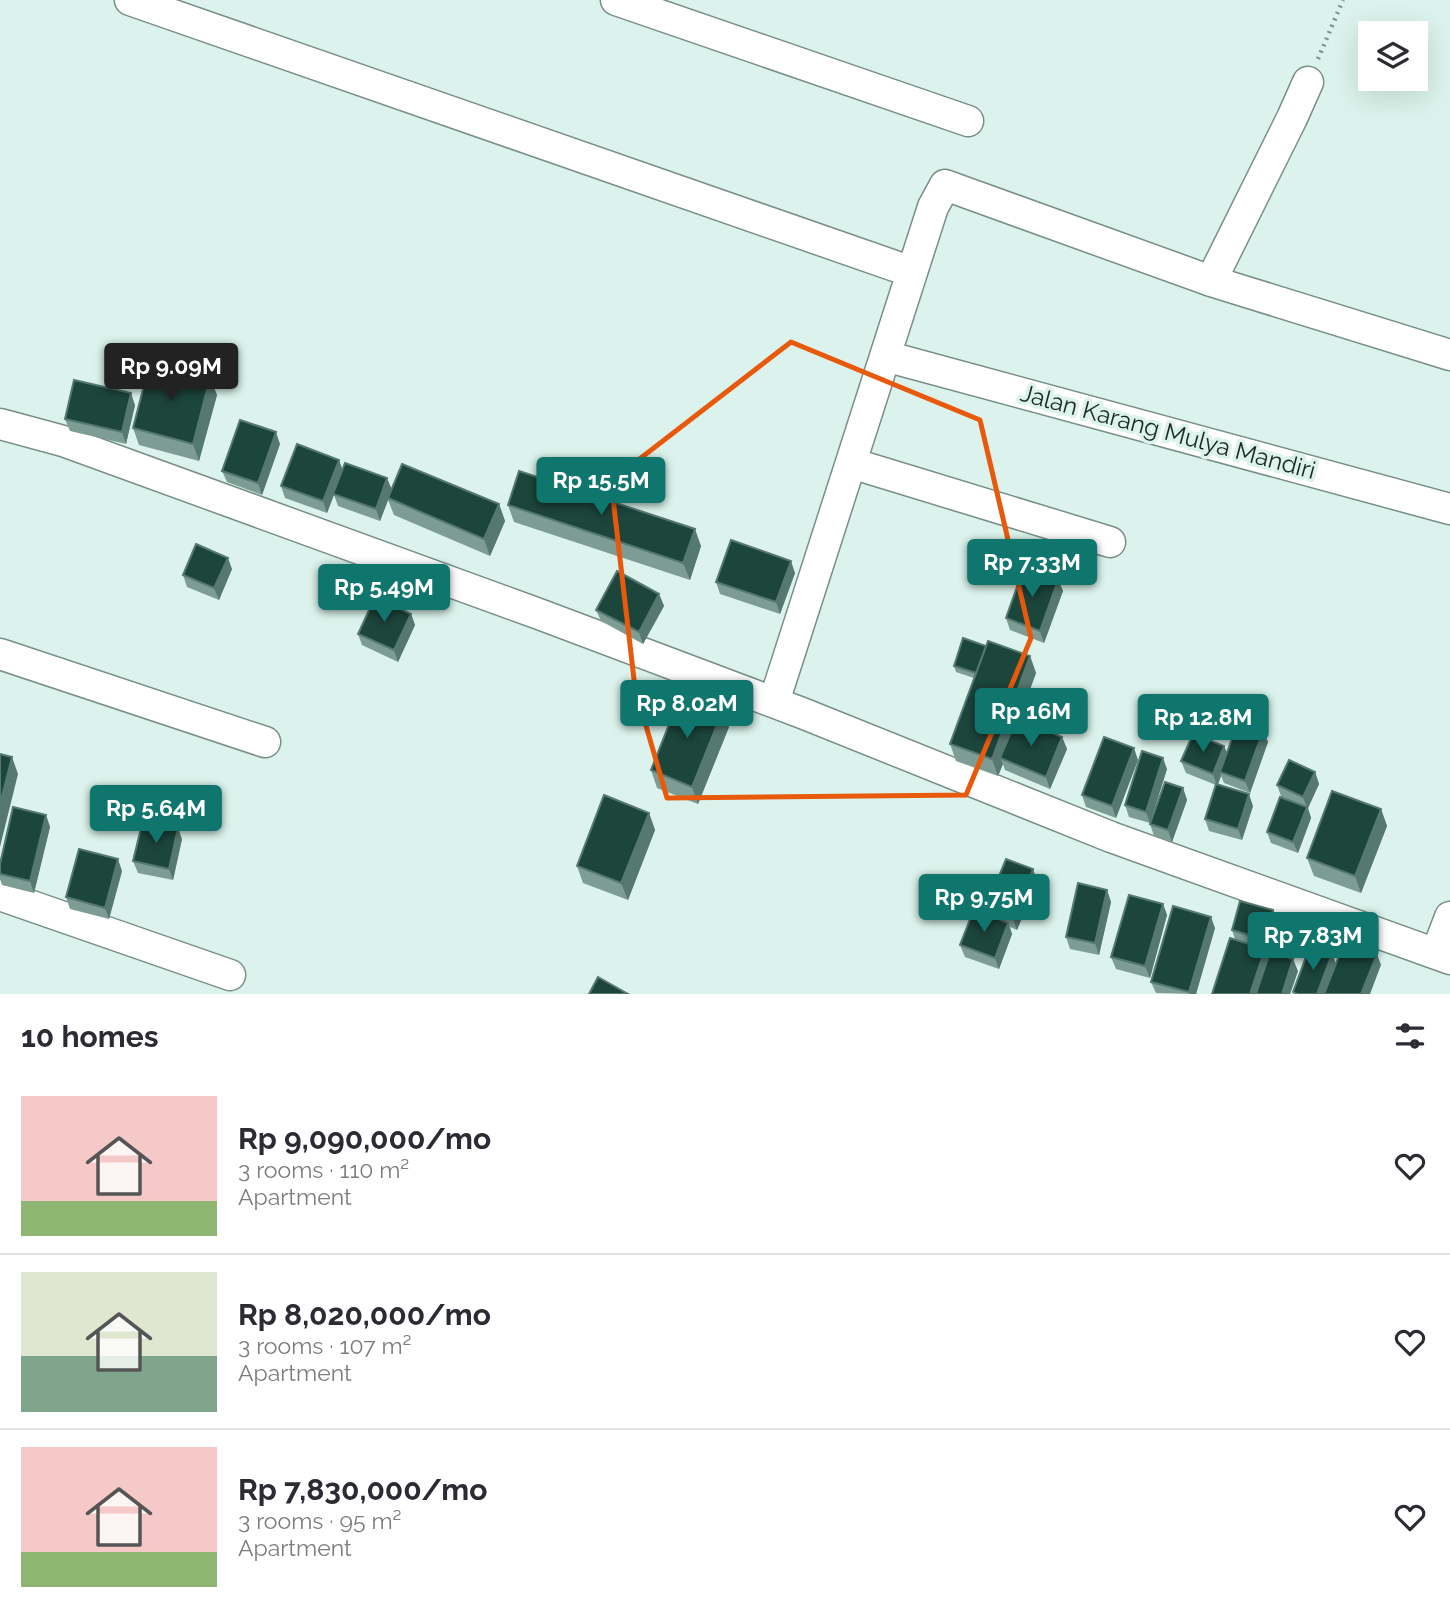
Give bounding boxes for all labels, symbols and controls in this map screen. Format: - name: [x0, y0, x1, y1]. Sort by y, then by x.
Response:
- map controls: [1358, 21, 1428, 91]
- button: layers: [1358, 21, 1428, 91]
- pin: Rp 9.09M: [99, 344, 243, 403]
- text: Rp 9.09M: [120, 352, 222, 379]
- street label: Jalan Karang Mulya Mandiri: [1017, 378, 1319, 485]
- pin: Rp 15.5M: [529, 458, 673, 517]
- text: Rp 15.5M: [552, 466, 650, 493]
- pin: Rp 7.33M: [960, 540, 1104, 599]
- text: Rp 7.33M: [983, 548, 1081, 575]
- pin: Rp 5.49M: [312, 564, 456, 624]
- text: Rp 5.49M: [334, 573, 434, 600]
- pin: Rp 8.02M: [615, 680, 759, 740]
- pin: Rp 16M: [974, 688, 1088, 748]
- text: Rp 8.02M: [636, 689, 738, 716]
- pin: Rp 12.8M: [1131, 694, 1275, 754]
- text: Rp 16M: [991, 697, 1071, 724]
- text: Rp 12.8M: [1154, 703, 1252, 730]
- pin: Rp 5.64M: [84, 786, 228, 845]
- text: Rp 5.64M: [106, 794, 206, 821]
- pin: Rp 9.75M: [912, 874, 1056, 934]
- text: Rp 9.75M: [935, 883, 1033, 910]
- pin: Rp 7.83M: [1241, 912, 1385, 972]
- text: Rp 7.83M: [1264, 921, 1362, 948]
- icon: filters: [1391, 1017, 1429, 1055]
- text: 10 homes: [21, 1019, 158, 1054]
- text: Rp 9,090,000/mo: [238, 1121, 491, 1156]
- icon: home: [77, 1124, 161, 1208]
- icon: heart: [1391, 1147, 1429, 1185]
- text: 3 rooms · 110 m²: [238, 1156, 409, 1183]
- text: Apartment: [238, 1183, 352, 1210]
- text: Rp 8,020,000/mo: [238, 1297, 491, 1332]
- icon: home: [77, 1300, 161, 1384]
- icon: heart: [1391, 1323, 1429, 1361]
- text: 3 rooms · 107 m²: [238, 1332, 412, 1359]
- text: Apartment: [238, 1359, 352, 1386]
- text: Rp 7,830,000/mo: [238, 1472, 487, 1507]
- icon: home: [77, 1475, 161, 1559]
- icon: heart: [1391, 1498, 1429, 1536]
- text: 3 rooms · 95 m²: [238, 1507, 401, 1534]
- text: Apartment: [238, 1534, 352, 1561]

